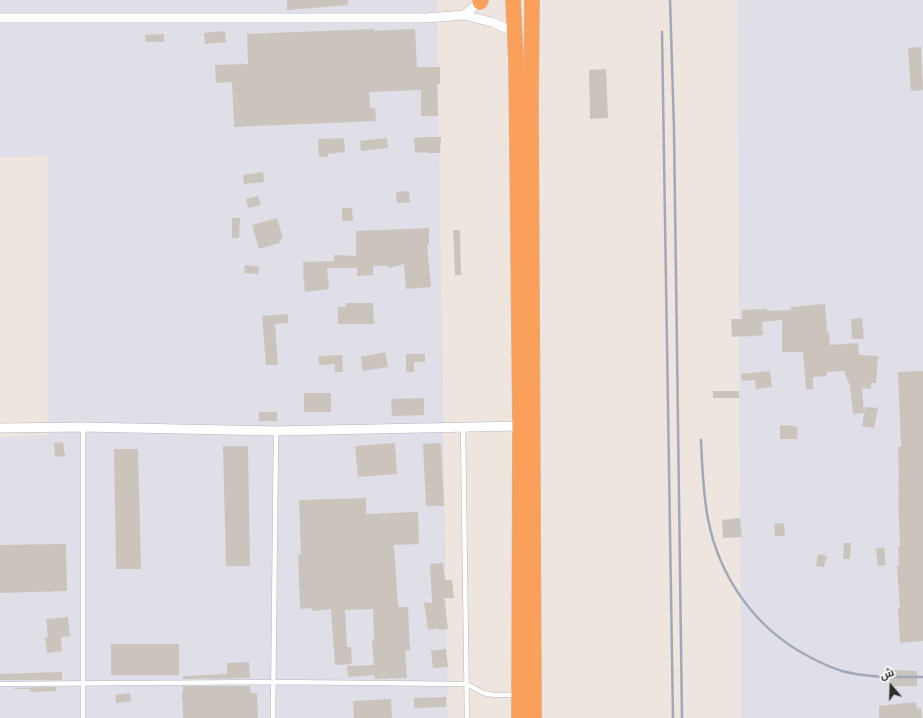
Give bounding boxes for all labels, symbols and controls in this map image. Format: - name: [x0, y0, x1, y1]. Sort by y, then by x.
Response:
- north arrow: [871, 666, 911, 706]
- text: ش: [878, 666, 896, 683]

